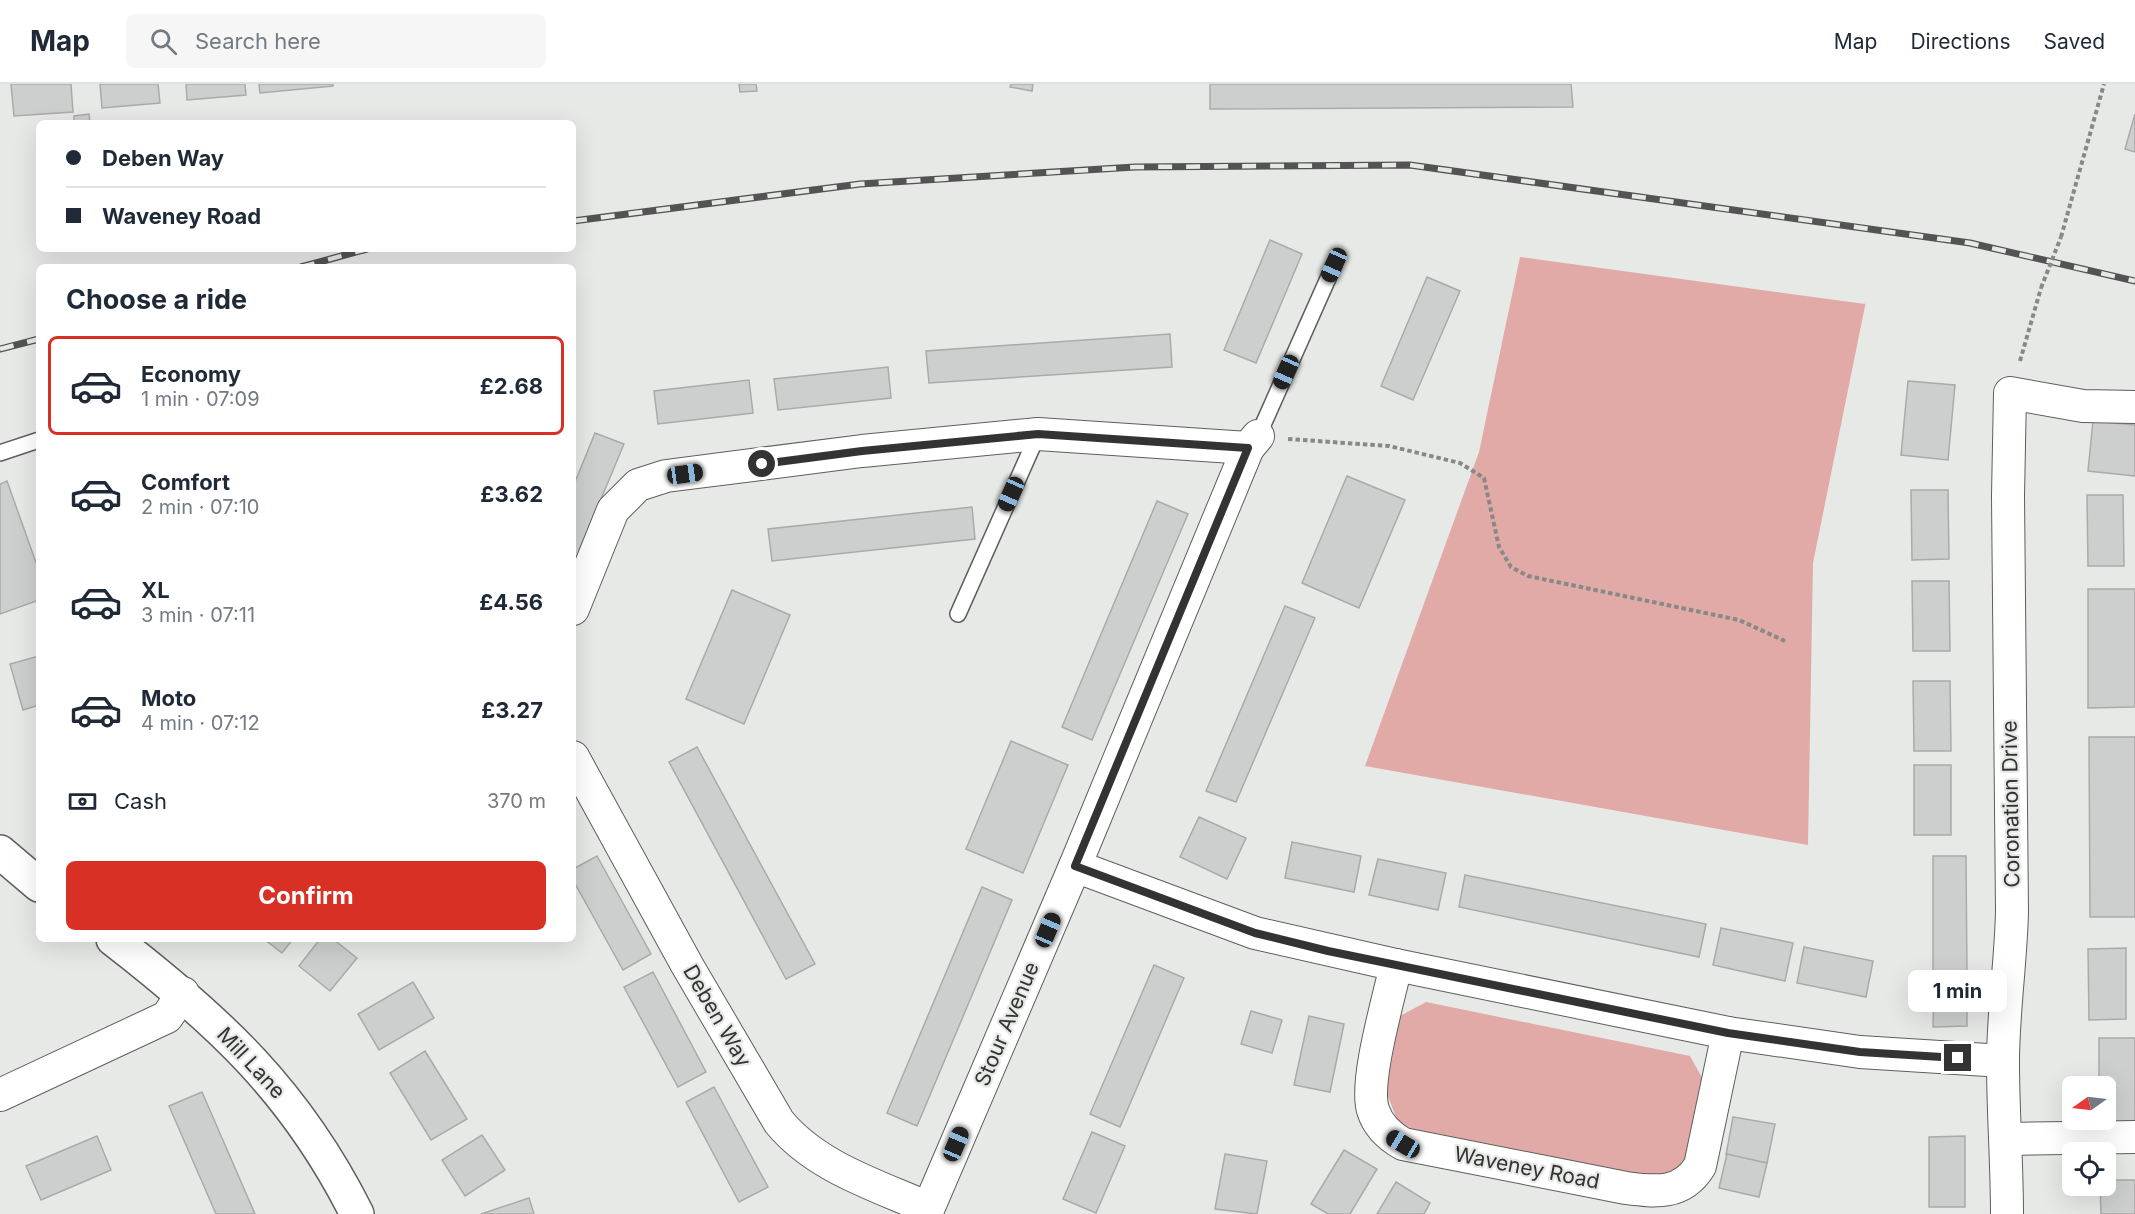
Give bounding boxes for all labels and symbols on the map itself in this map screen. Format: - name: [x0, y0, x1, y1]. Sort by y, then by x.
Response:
- car: [1318, 245, 1350, 285]
- car: [1270, 352, 1302, 392]
- route start: [748, 450, 775, 477]
- car: [666, 463, 704, 485]
- car: [995, 474, 1027, 514]
- street label: Coronation Drive: [1997, 720, 2024, 888]
- car: [1033, 910, 1063, 950]
- street label: Stour Avenue: [969, 958, 1044, 1090]
- street label: Deben Way: [678, 960, 757, 1071]
- callout: 1 min: [1908, 971, 2008, 1013]
- street label: Mill Lane: [212, 1022, 291, 1104]
- route end: [1944, 1044, 1971, 1071]
- north arrow: [2062, 1076, 2116, 1130]
- car: [941, 1124, 971, 1164]
- car: [1383, 1127, 1423, 1161]
- street label: Waveney Road: [1452, 1141, 1602, 1194]

